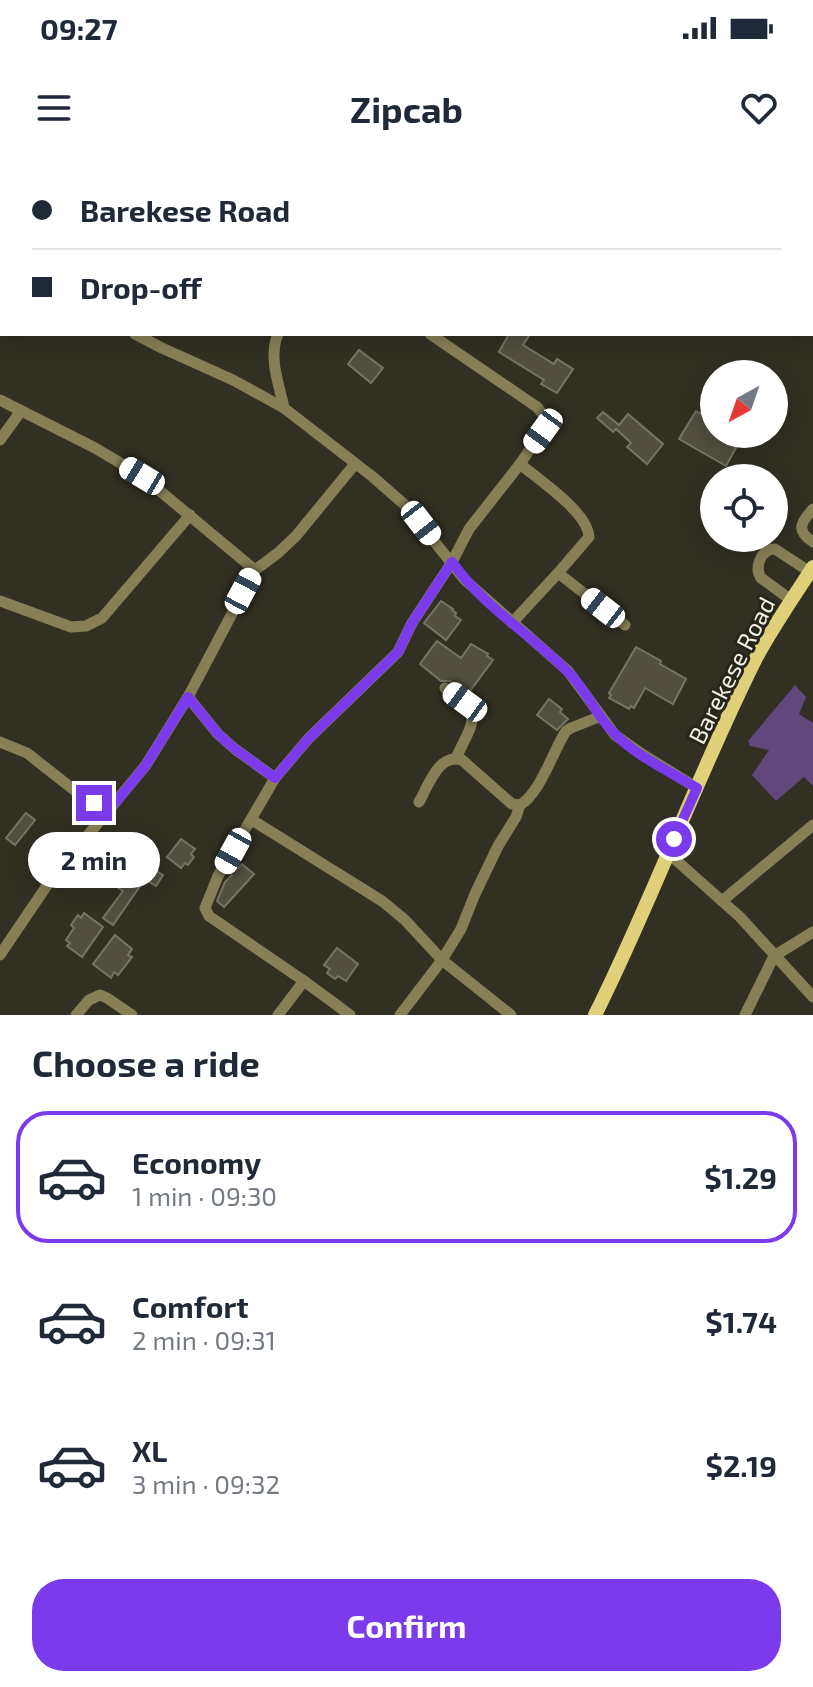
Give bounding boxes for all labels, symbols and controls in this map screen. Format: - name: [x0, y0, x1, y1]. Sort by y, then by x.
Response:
- text: 09:27: [40, 10, 118, 46]
- icon: menu: [32, 86, 76, 130]
- icon: heart: [737, 86, 781, 130]
- text: Zipcab: [350, 87, 463, 130]
- text: Barekese Road: [80, 192, 290, 228]
- text: Drop-off: [80, 269, 202, 305]
- north arrow: [700, 360, 788, 448]
- map controls: [700, 360, 788, 552]
- car: [519, 405, 567, 457]
- car: [115, 453, 169, 499]
- button: locate: [700, 464, 788, 552]
- car: [397, 497, 445, 549]
- car: [221, 564, 265, 618]
- car: [577, 584, 629, 632]
- street label: Barekese Road: [682, 592, 780, 748]
- car: [439, 678, 491, 726]
- route end: [76, 785, 112, 821]
- route start: [656, 821, 692, 857]
- car: [211, 824, 255, 878]
- callout: 2 min: [28, 831, 160, 887]
- text: 2 min: [61, 844, 127, 875]
- text: Choose a ride: [32, 1041, 260, 1084]
- icon: car: [36, 1141, 108, 1213]
- text: Economy: [132, 1144, 261, 1180]
- text: $1.29: [704, 1159, 777, 1195]
- text: 1 min · 09:30: [132, 1180, 277, 1211]
- icon: car: [36, 1285, 108, 1357]
- text: Comfort: [132, 1288, 249, 1324]
- text: $1.74: [705, 1303, 777, 1339]
- text: 2 min · 09:31: [132, 1324, 276, 1355]
- icon: car: [36, 1429, 108, 1501]
- text: XL: [132, 1432, 167, 1468]
- text: $2.19: [705, 1447, 777, 1483]
- text: 3 min · 09:32: [132, 1468, 280, 1499]
- button: Confirm: [32, 1579, 781, 1671]

